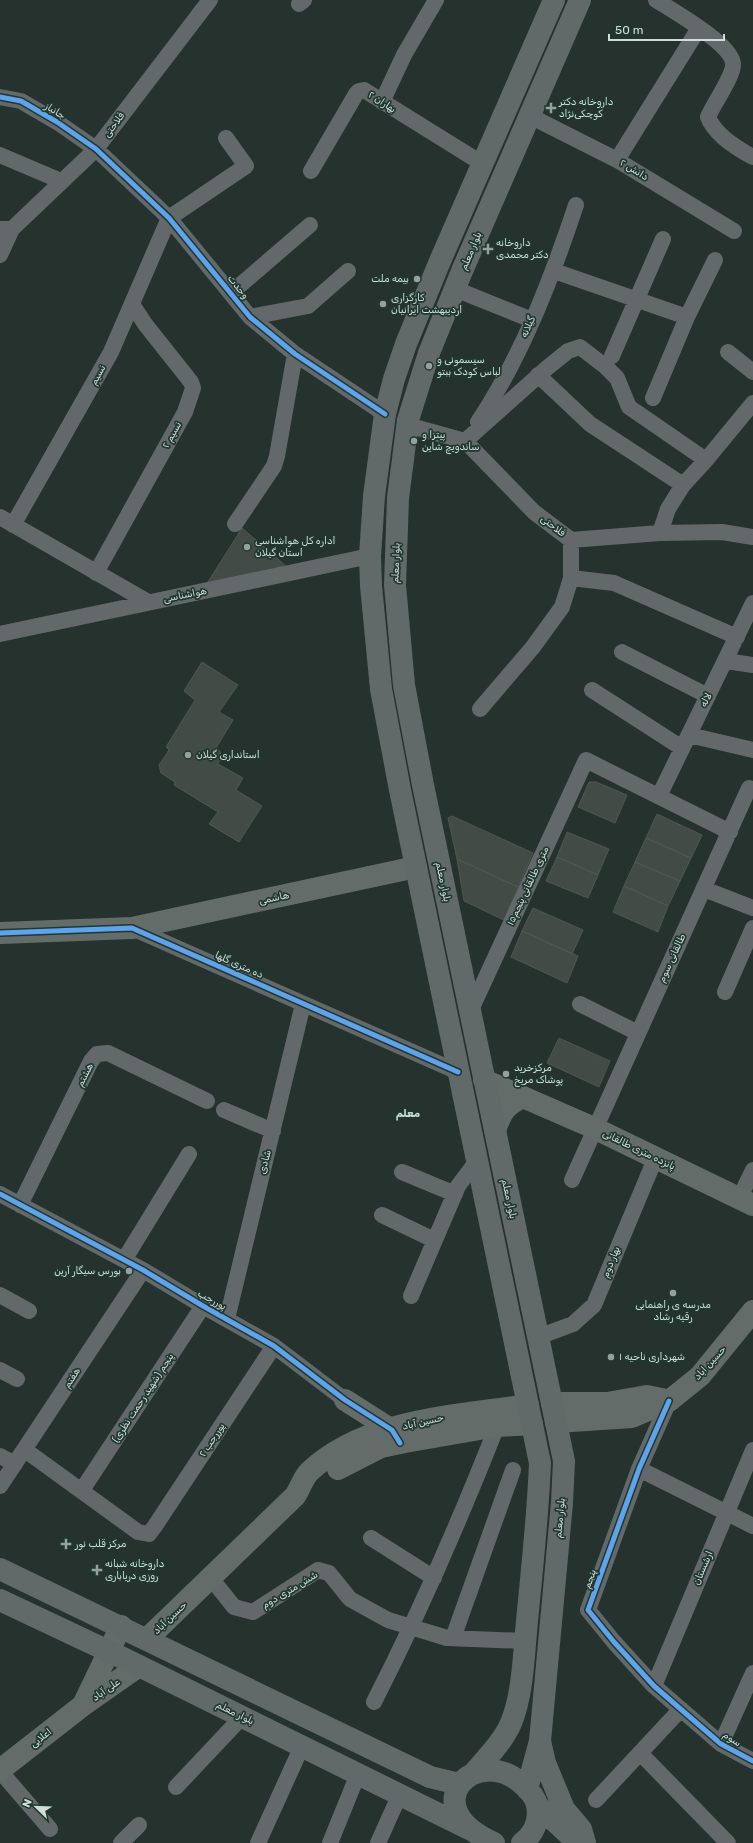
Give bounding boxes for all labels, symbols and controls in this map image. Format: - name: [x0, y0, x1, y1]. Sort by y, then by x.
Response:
- scale bar: [609, 16, 724, 42]
- text: 50 m: [615, 23, 643, 37]
- street label: بهاران ۲: [366, 89, 398, 115]
- place label: داروخانه دکتر کوچکی‌نژاد: [558, 96, 614, 120]
- street label: جانباز: [42, 100, 68, 122]
- marker: داروخانه دکتر کوچکی‌نژاد: [546, 103, 556, 113]
- street label: فلاحتی: [101, 110, 127, 140]
- street label: دانش ۲: [618, 157, 651, 183]
- street label: بلوار معلم: [458, 230, 484, 272]
- place label: داروخانه دکتر محمدی: [496, 237, 549, 261]
- marker: داروخانه دکتر محمدی: [483, 244, 493, 254]
- street label: وحدت: [225, 273, 251, 301]
- place label: بیمه ملت: [371, 273, 409, 285]
- marker: بیمه ملت: [412, 274, 422, 284]
- place label: کارگزاری اردیبهشت ایرانیان: [391, 292, 462, 316]
- marker: کارگزاری اردیبهشت ایرانیان: [378, 299, 388, 309]
- street label: گیلانه: [518, 314, 538, 340]
- place label: سیسمونی و لباس کودک ببتو: [437, 354, 501, 378]
- marker: سیسمونی و لباس کودک ببتو: [424, 361, 434, 371]
- street label: نسیم: [88, 363, 108, 387]
- street label: نسیم ٢: [160, 420, 184, 450]
- place label: پیتزا و ساندویچ شاین: [422, 429, 480, 454]
- marker: پیتزا و ساندویچ شاین: [409, 436, 419, 446]
- street label: فلاحتی: [538, 513, 568, 540]
- place label: اداره کل هواشناسی استان گیلان: [255, 535, 335, 559]
- marker: اداره کل هواشناسی استان گیلان: [242, 542, 252, 552]
- street label: بلوار معلم: [389, 543, 403, 583]
- street label: هواشناسی: [162, 585, 208, 605]
- street label: لاله: [697, 691, 715, 709]
- place label: استانداری گیلان: [196, 749, 260, 761]
- marker: استانداری گیلان: [183, 750, 193, 760]
- street label: ۱۵متری طالقانی پنجم: [504, 844, 553, 928]
- street label: بلوار معلم: [433, 861, 453, 903]
- street label: هاشمی: [258, 889, 290, 907]
- street label: طالقانی سوم: [656, 932, 688, 984]
- street label: ده متری گلها: [213, 949, 265, 981]
- street label: هشتم: [74, 1061, 96, 1089]
- place label: مرکزخرید پوشاک مریخ: [514, 1062, 564, 1087]
- marker: مرکزخرید پوشاک مریخ: [501, 1069, 511, 1079]
- district label: معلم: [396, 1107, 420, 1121]
- street label: پانزده متری طالقانی: [600, 1127, 677, 1174]
- street label: شادی: [256, 1148, 274, 1176]
- street label: بلوار معلم: [499, 1178, 519, 1220]
- street label: بهار دوم: [599, 1245, 623, 1279]
- place label: بورس سیگار آرین: [54, 1265, 121, 1277]
- marker: بورس سیگار آرین: [124, 1266, 134, 1276]
- street label: پوررجب: [195, 1287, 229, 1314]
- marker: مدرسه ی راهنمایی رقیه رشاد: [668, 1288, 678, 1298]
- place label: مدرسه ی راهنمایی رقیه رشاد: [635, 1299, 711, 1323]
- street label: حسین اباد: [691, 1343, 729, 1383]
- street label: پنجم (شهید رحمت نظری): [110, 1351, 177, 1446]
- place label: شهرداری ناحیه ۱: [619, 1351, 685, 1363]
- marker: شهرداری ناحیه ۱: [606, 1352, 616, 1362]
- street label: هفتم: [61, 1365, 83, 1390]
- street label: حسین آباد: [401, 1411, 445, 1433]
- street label: پوررجب ۲: [197, 1420, 228, 1460]
- street label: بلوار معلم: [552, 1497, 568, 1539]
- marker: مرکز قلب نور: [60, 1538, 72, 1550]
- place label: مرکز قلب نور: [74, 1538, 127, 1550]
- street label: ارشستان: [690, 1549, 716, 1587]
- place label: داروخانه شبانه روزی دریاباری: [105, 1558, 165, 1582]
- marker: داروخانه شبانه روزی دریاباری: [92, 1565, 102, 1575]
- street label: پنجم: [581, 1567, 600, 1591]
- street label: شش متری دوم: [260, 1569, 320, 1611]
- street label: حسین آباد: [151, 1599, 189, 1637]
- street label: علی آباد: [90, 1676, 123, 1704]
- street label: بلوار معلم: [214, 1699, 256, 1727]
- street label: اعلایی: [28, 1726, 54, 1750]
- street label: سوم: [721, 1729, 743, 1749]
- north arrow: [16, 1787, 56, 1827]
- text: N: [20, 1797, 35, 1809]

